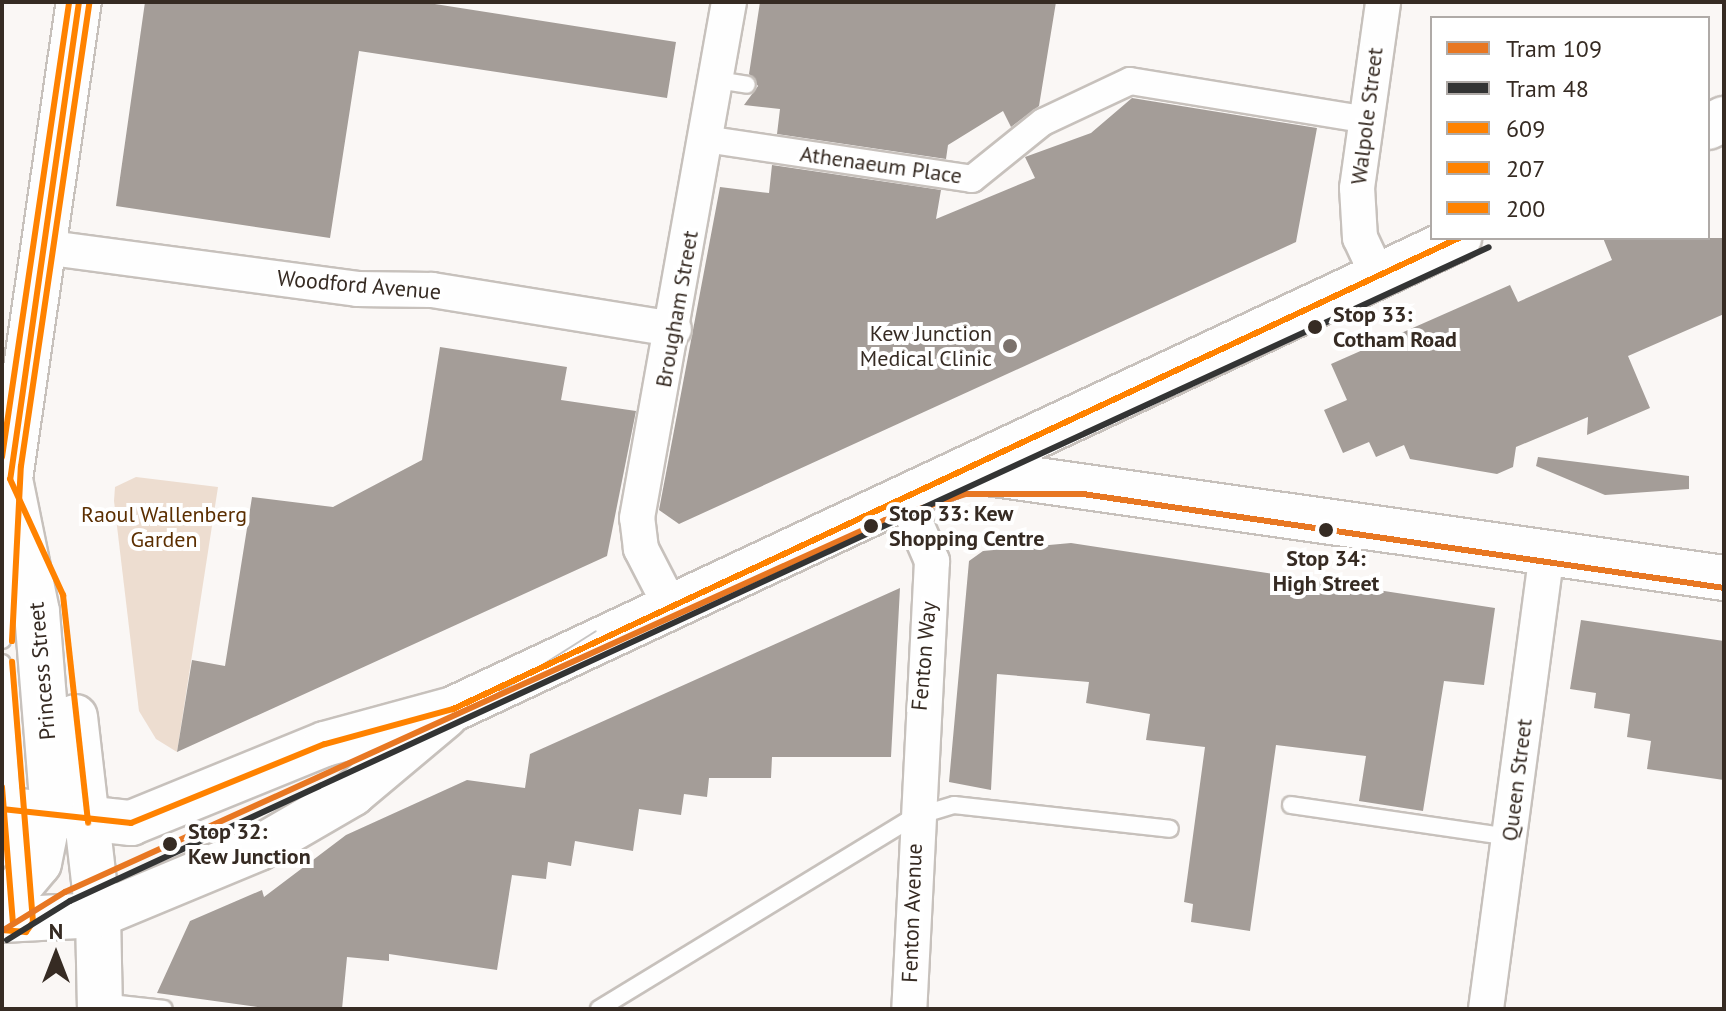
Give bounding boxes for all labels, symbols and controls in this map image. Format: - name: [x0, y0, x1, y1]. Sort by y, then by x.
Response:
- legend: [1430, 16, 1710, 240]
- text: Tram 109: [1506, 33, 1602, 64]
- street label: Walpole Street: [1345, 46, 1389, 186]
- text: Tram 48: [1506, 73, 1589, 104]
- text: 609: [1506, 113, 1545, 144]
- street label: Athenaeum Place: [798, 141, 964, 189]
- text: 207: [1506, 153, 1545, 184]
- text: 200: [1506, 193, 1545, 224]
- street label: Brougham Street: [650, 229, 704, 389]
- street label: Woodford Avenue: [276, 265, 442, 305]
- place label: Stop 33: Cotham Road: [1333, 301, 1457, 352]
- marker: Stop 33: Cotham Road: [1304, 316, 1326, 338]
- place label: Kew Junction Medical Clinic: [860, 320, 992, 372]
- marker: Kew Junction Medical Clinic: [999, 335, 1021, 357]
- place label: Stop 33: Kew Shopping Centre: [889, 500, 1045, 552]
- park label: Raoul Wallenberg Garden: [81, 501, 247, 552]
- marker: Stop 33: Kew Shopping Centre: [860, 515, 882, 537]
- marker: Stop 34: High Street: [1315, 519, 1337, 541]
- place label: Stop 34: High Street: [1273, 545, 1379, 596]
- street label: Fenton Way: [906, 600, 942, 712]
- street label: Princess Street: [23, 601, 61, 741]
- street label: Queen Street: [1496, 717, 1538, 843]
- place label: Stop 32: Kew Junction: [188, 818, 311, 870]
- marker: Stop 32: Kew Junction: [159, 833, 181, 855]
- street label: Fenton Avenue: [896, 842, 928, 984]
- north arrow: [16, 915, 96, 995]
- text: N: [49, 917, 63, 945]

